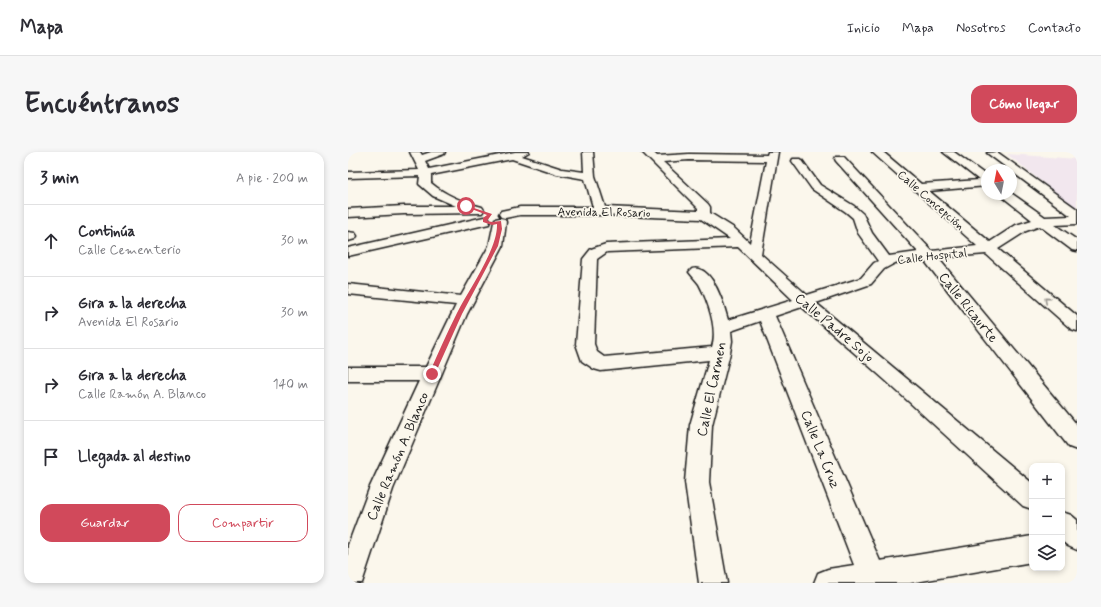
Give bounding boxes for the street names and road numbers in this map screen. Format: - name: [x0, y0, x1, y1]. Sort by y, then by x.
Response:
- street label: Calle Concepción: [893, 167, 967, 234]
- street label: Avenida El Rosario: [557, 204, 651, 222]
- street label: Calle Hospital: [896, 245, 968, 269]
- street label: Calle Ricaurte: [934, 269, 1002, 347]
- street label: Calle Padre Sojo: [791, 289, 878, 366]
- street label: Calle El Carmen: [693, 340, 731, 438]
- street label: Calle Ramón A. Blanco: [363, 389, 433, 523]
- street label: Calle La Cruz: [796, 408, 844, 491]

